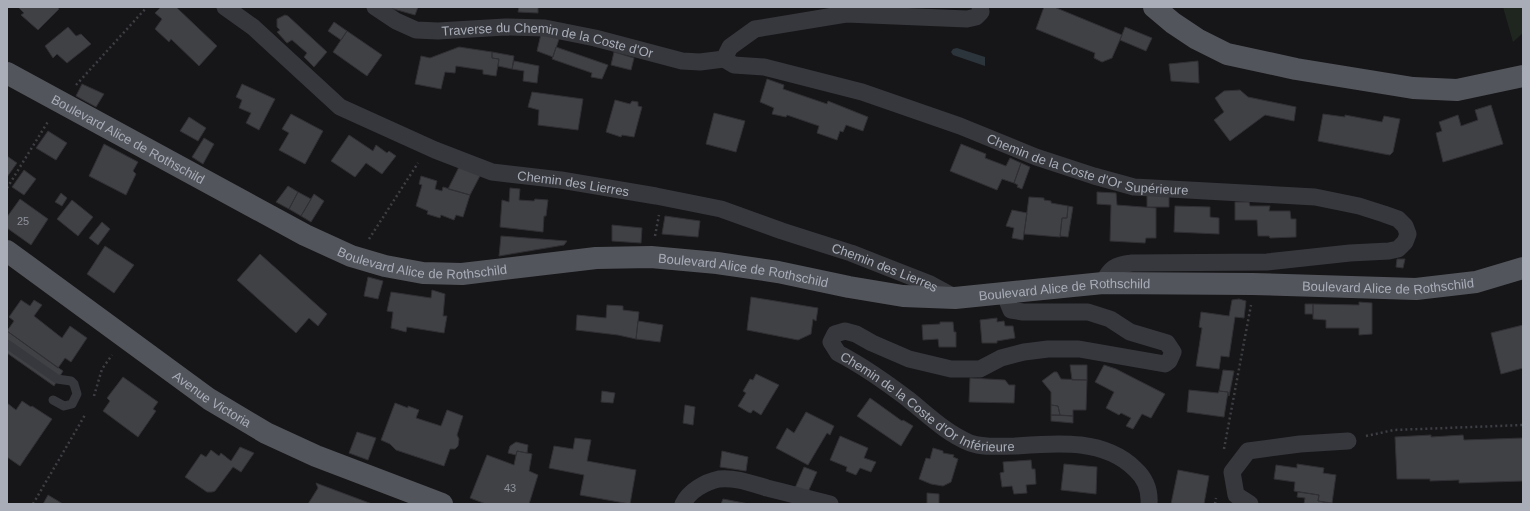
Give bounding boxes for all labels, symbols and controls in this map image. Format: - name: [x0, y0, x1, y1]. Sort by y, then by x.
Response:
- street label: Traverse du Chemin de la Coste d'Or: [441, 19, 656, 61]
- street label: Boulevard Alice de Rothschild: [49, 91, 207, 187]
- street label: Chemin de la Coste d'Or Supérieure: [985, 130, 1189, 197]
- street label: Chemin des Lierres: [517, 167, 631, 199]
- house number: 25: [17, 215, 29, 227]
- street label: Chemin des Lierres: [830, 240, 941, 295]
- street label: Boulevard Alice de Rothschild: [335, 243, 508, 282]
- street label: Boulevard Alice de Rothschild: [657, 250, 830, 290]
- street label: Boulevard Alice de Rothschild: [978, 275, 1150, 303]
- street label: Boulevard Alice de Rothschild: [1302, 275, 1475, 297]
- street label: Chemin de la Coste d'Or Inférieure: [838, 348, 1015, 454]
- street label: Avenue Victoria: [170, 368, 255, 430]
- house number: 43: [504, 482, 516, 494]

